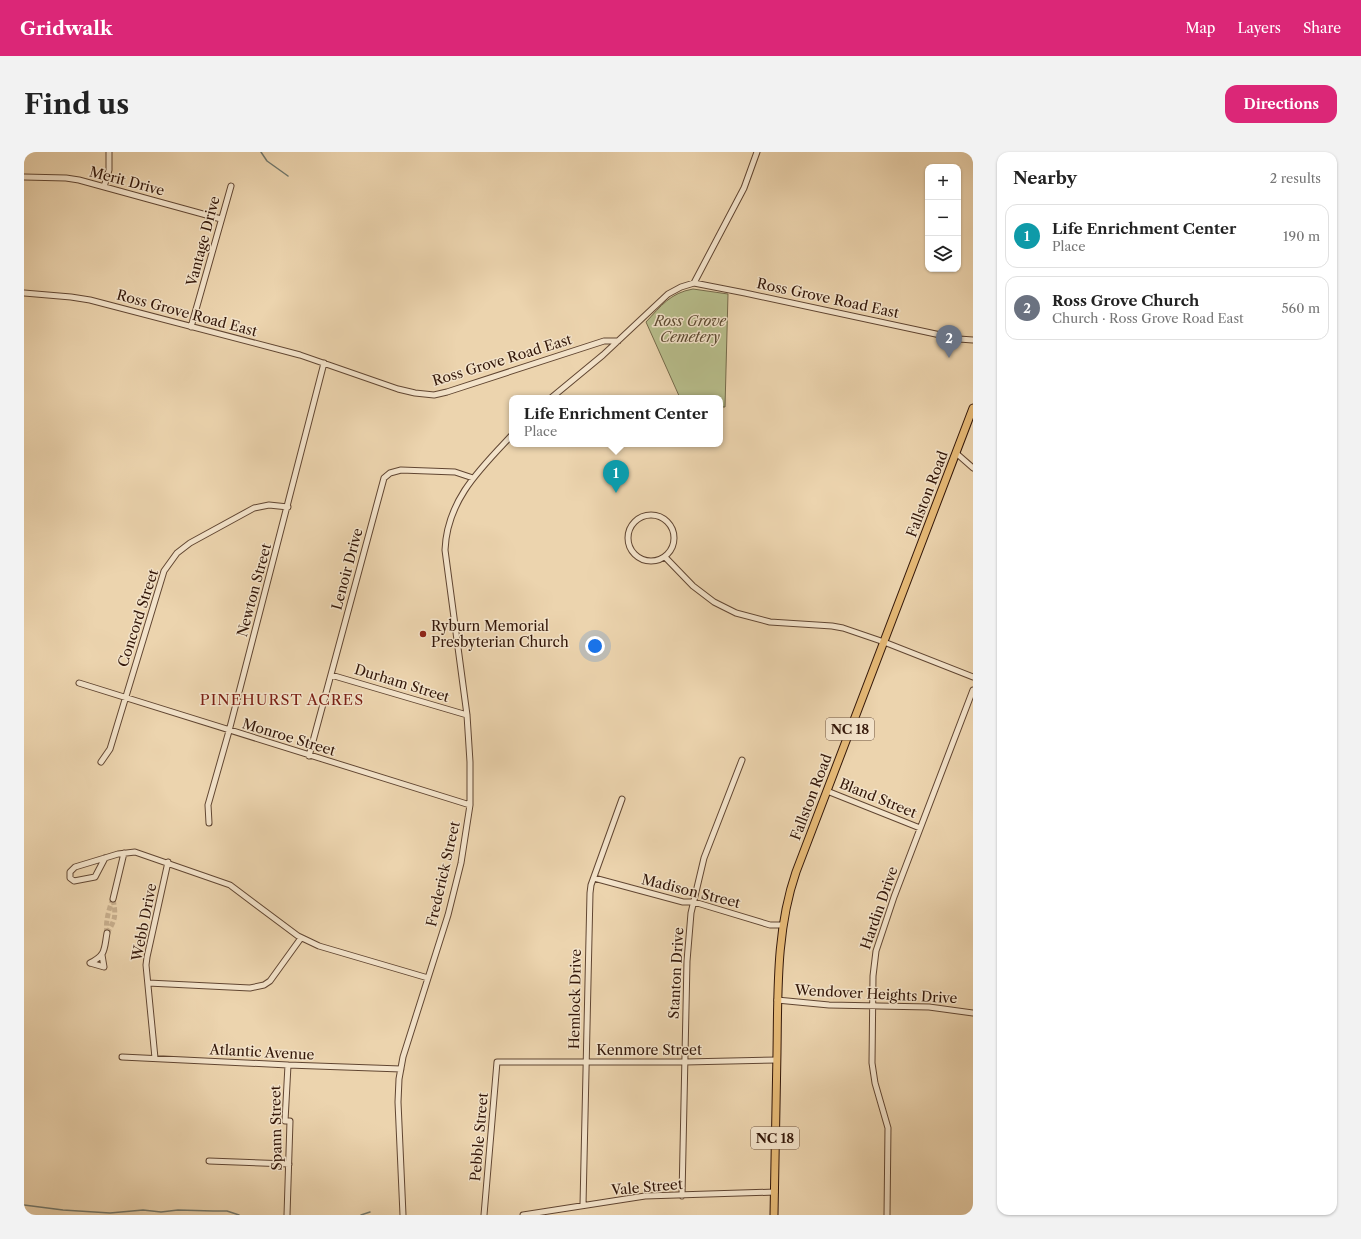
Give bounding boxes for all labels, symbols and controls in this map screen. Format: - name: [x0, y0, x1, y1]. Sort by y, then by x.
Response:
- text: Gridwalk: [20, 17, 113, 40]
- text: Map: [1185, 19, 1215, 37]
- text: Layers: [1237, 19, 1281, 37]
- text: Share: [1303, 19, 1341, 37]
- button: Directions: [1225, 85, 1337, 123]
- text: Find us: [24, 87, 129, 121]
- street label: Merit Drive: [88, 162, 167, 200]
- map controls: [925, 164, 961, 272]
- button: +: [925, 164, 961, 200]
- text: Nearby: [1013, 168, 1077, 188]
- text: 2 results: [1270, 170, 1321, 186]
- street label: Vantage Drive: [182, 194, 224, 289]
- button: −: [925, 200, 961, 236]
- text: Life Enrichment Center: [1052, 219, 1236, 238]
- text: 1: [1024, 228, 1030, 244]
- text: 190 m: [1283, 228, 1320, 244]
- button: layers: [925, 236, 961, 272]
- text: Place: [1052, 238, 1085, 254]
- street label: Ross Grove Road East: [755, 274, 901, 322]
- street label: Ross Grove Road East: [115, 286, 259, 340]
- text: Ross Grove Church: [1052, 291, 1199, 310]
- text: 2: [1023, 300, 1031, 316]
- text: 560 m: [1282, 300, 1320, 316]
- text: Church · Ross Grove Road East: [1052, 310, 1244, 326]
- park label: Ross Grove Cemetery: [653, 312, 727, 346]
- pin: 2: [936, 325, 962, 358]
- street label: Ross Grove Road East: [430, 330, 574, 390]
- popup: [509, 395, 723, 447]
- text: Life Enrichment Center: [524, 404, 708, 423]
- text: Place: [524, 423, 557, 439]
- street label: Fallston Road: [902, 448, 952, 540]
- pin: 1: [603, 460, 629, 493]
- street label: Lenoir Drive: [327, 526, 367, 612]
- street label: Newton Street: [233, 541, 275, 639]
- street label: Concord Street: [114, 567, 162, 669]
- place label: Ryburn Memorial Presbyterian Church: [431, 617, 569, 651]
- marker: Ryburn Memorial Presbyterian Church: [418, 629, 428, 639]
- your location: [585, 636, 605, 656]
- street label: Durham Street: [352, 660, 452, 706]
- district label: PINEHURST ACRES: [200, 690, 364, 709]
- street label: Monroe Street: [240, 714, 338, 760]
- road number: NC 18: [826, 718, 874, 740]
- street label: Fallston Road: [786, 751, 836, 843]
- street label: Bland Street: [837, 774, 919, 822]
- street label: Frederick Street: [422, 819, 464, 928]
- street label: Hardin Drive: [856, 864, 902, 952]
- street label: Madison Street: [640, 870, 742, 912]
- street label: Webb Drive: [127, 881, 160, 963]
- street label: Stanton Drive: [665, 926, 687, 1019]
- street label: Hemlock Drive: [565, 948, 585, 1049]
- street label: Wendover Heights Drive: [793, 981, 958, 1007]
- street label: Atlantic Avenue: [208, 1040, 315, 1064]
- street label: Kenmore Street: [596, 1041, 702, 1059]
- street label: Spann Street: [266, 1085, 286, 1171]
- street label: Pebble Street: [466, 1092, 492, 1182]
- road number: NC 18: [751, 1127, 799, 1149]
- street label: Vale Street: [610, 1175, 683, 1199]

